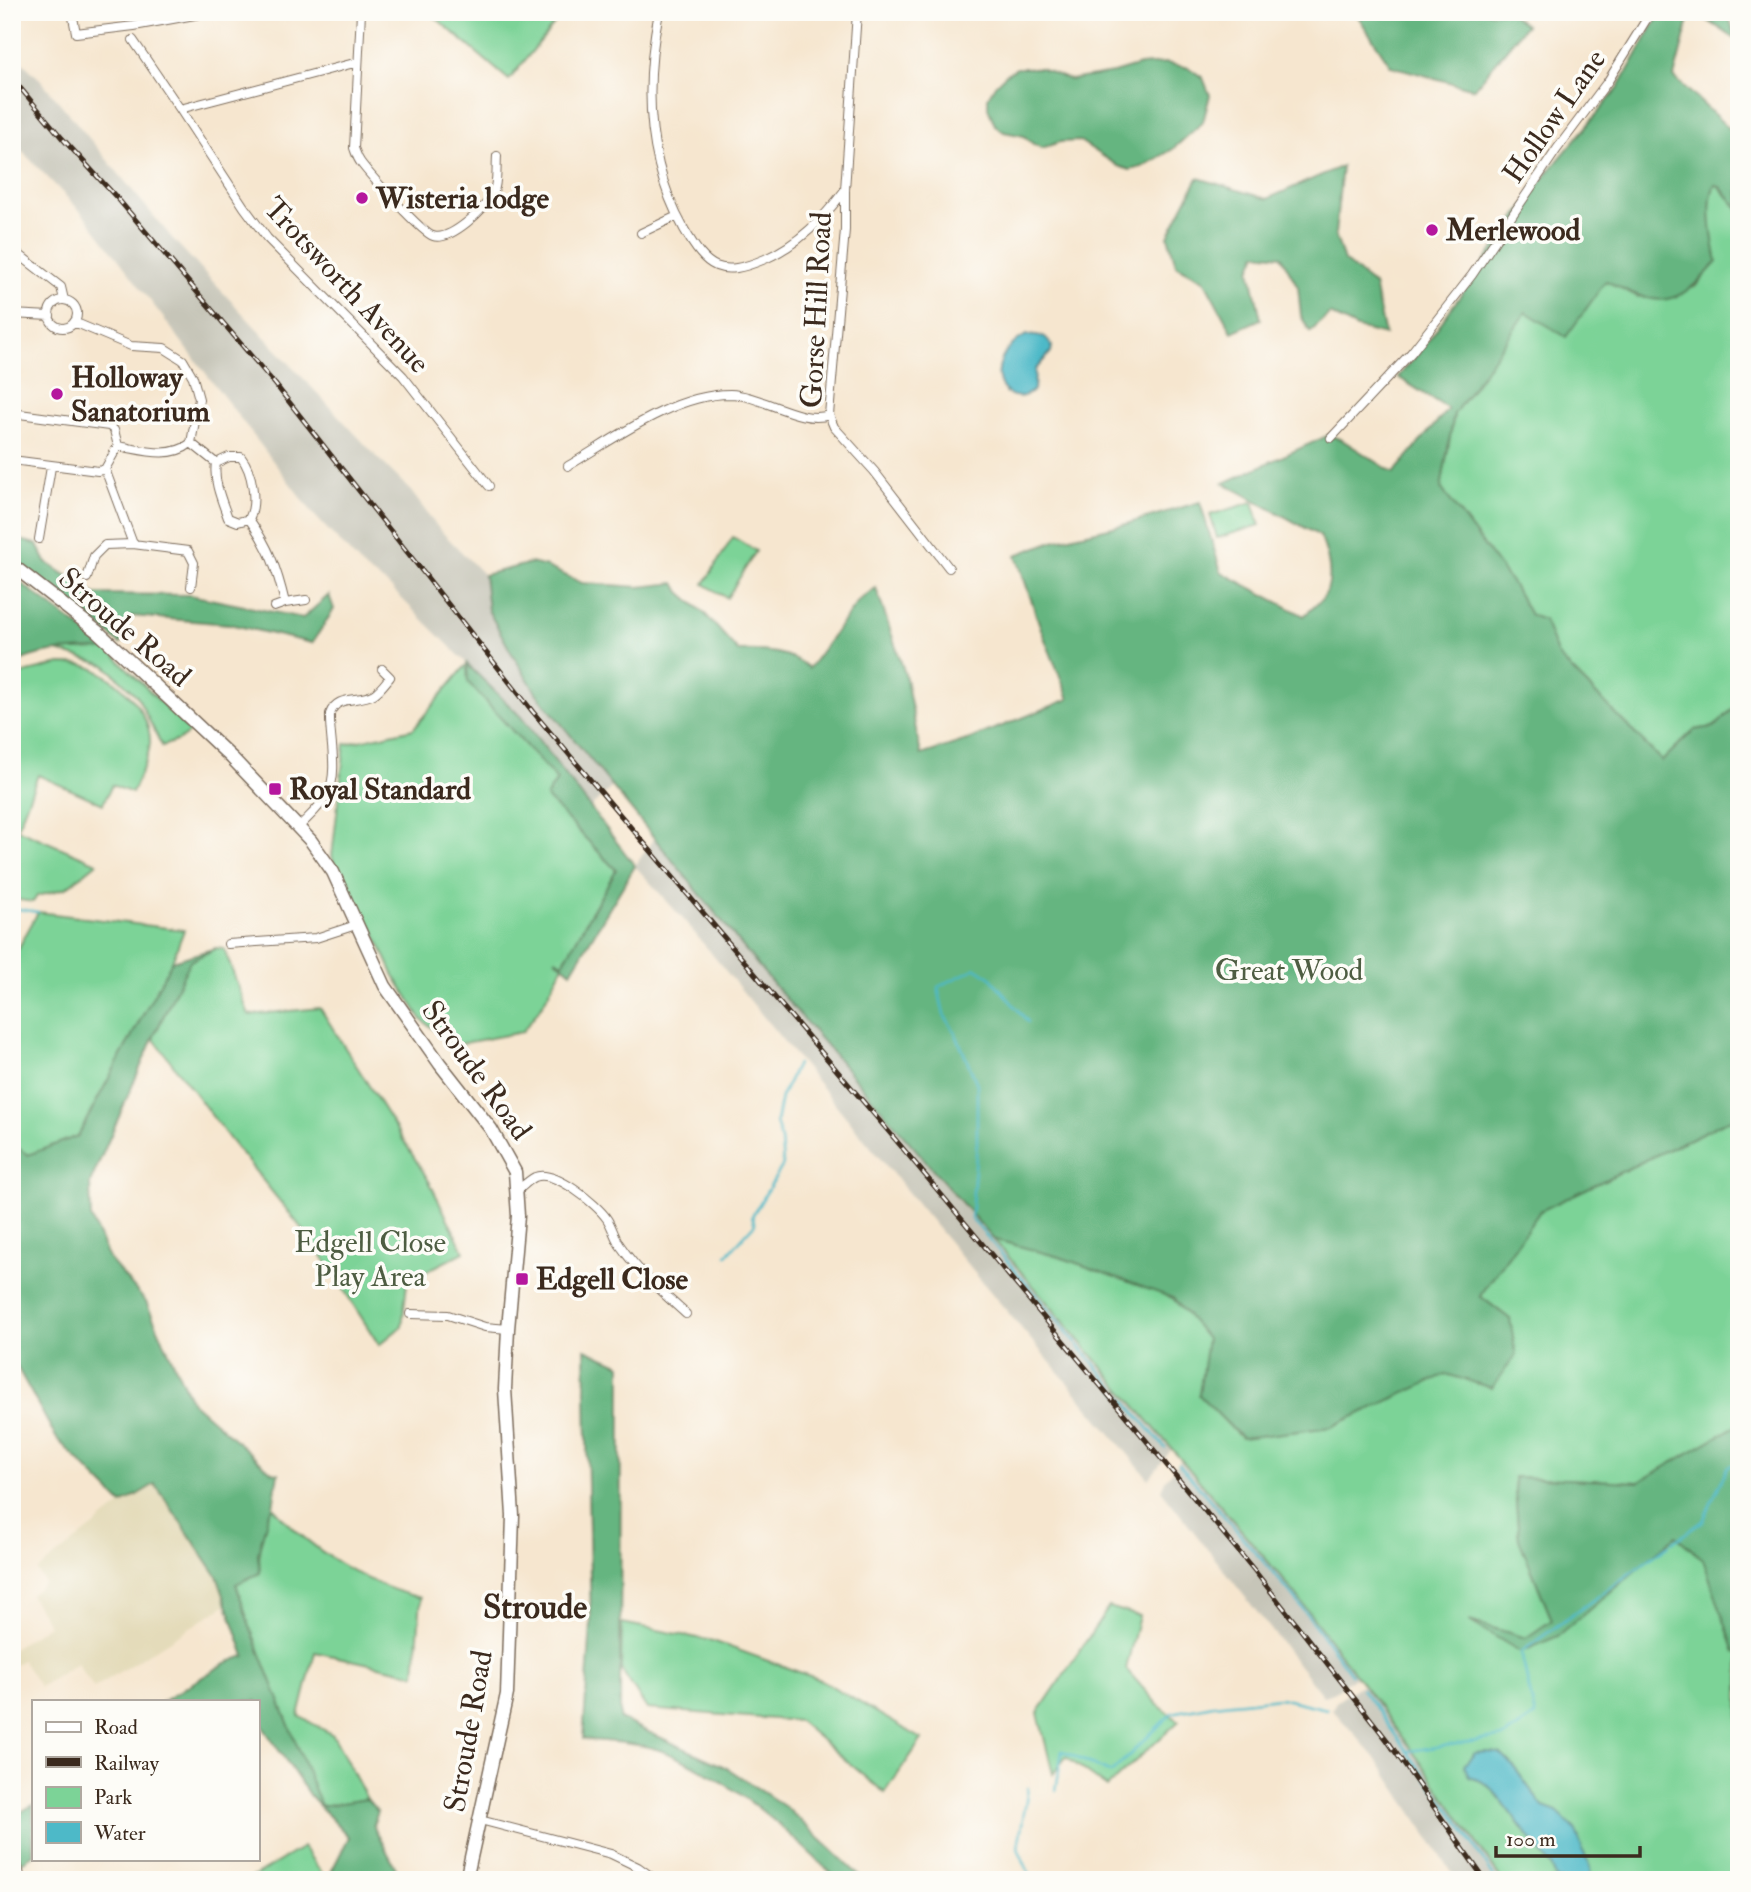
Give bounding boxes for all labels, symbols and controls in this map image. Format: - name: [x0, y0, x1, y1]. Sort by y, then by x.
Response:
- street label: Hollow Lane: [1495, 42, 1614, 190]
- place label: Wisteria lodge: [375, 180, 549, 217]
- street label: Trotsworth Avenue: [256, 190, 438, 381]
- marker: Wisteria lodge: [354, 190, 370, 206]
- street label: Gorse Hill Road: [793, 210, 840, 409]
- place label: Merlewood: [1445, 212, 1580, 249]
- marker: Merlewood: [1424, 222, 1440, 238]
- place label: Holloway Sanatorium: [71, 359, 210, 430]
- marker: Holloway Sanatorium: [49, 386, 65, 402]
- street label: Stroude Road: [51, 560, 199, 695]
- place label: Royal Standard: [289, 771, 471, 808]
- marker: Royal Standard: [267, 781, 283, 797]
- park label: Great Wood: [1215, 952, 1364, 989]
- street label: Stroude Road: [413, 993, 540, 1148]
- park label: Edgell Close Play Area: [294, 1224, 446, 1295]
- place label: Edgell Close: [536, 1261, 689, 1298]
- marker: Edgell Close: [514, 1271, 530, 1287]
- district label: Stroude: [483, 1587, 587, 1628]
- street label: Stroude Road: [436, 1647, 501, 1815]
- legend: [32, 1700, 259, 1860]
- text: Road: [94, 1714, 139, 1741]
- text: Railway: [94, 1750, 160, 1777]
- text: Park: [94, 1784, 132, 1811]
- scale bar: [1496, 1815, 1639, 1859]
- text: Water: [93, 1820, 146, 1847]
- text: 100 m: [1506, 1826, 1556, 1853]

